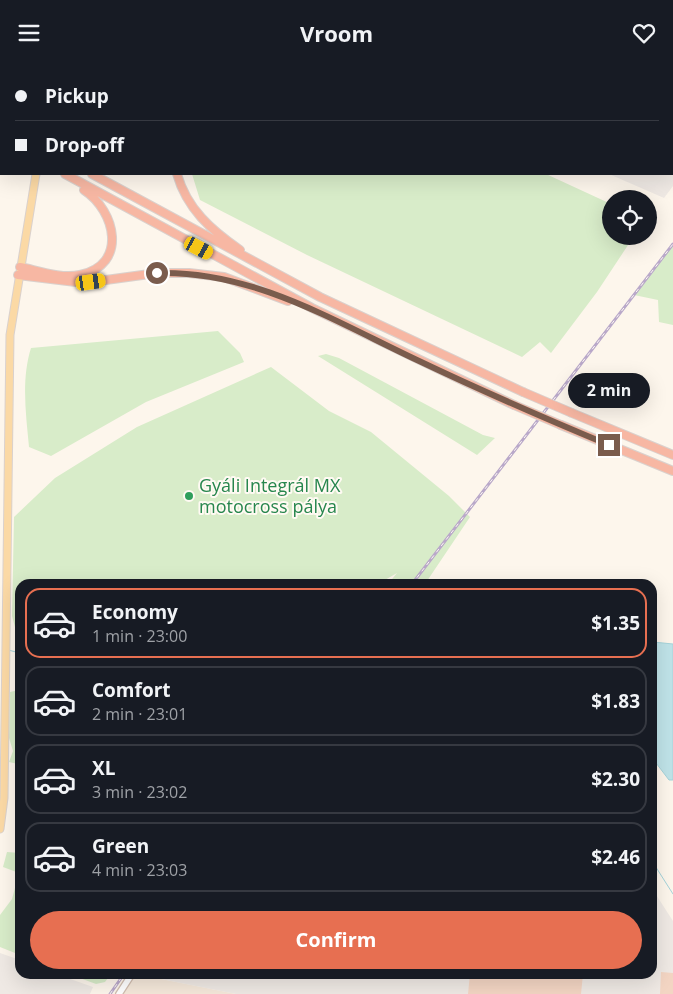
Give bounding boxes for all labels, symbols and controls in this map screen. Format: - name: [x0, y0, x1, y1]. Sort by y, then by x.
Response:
- text: Vroom: [300, 18, 373, 48]
- icon: menu: [15, 19, 43, 47]
- icon: heart: [630, 19, 658, 47]
- text: Pickup: [45, 83, 109, 109]
- text: Drop-off: [45, 132, 124, 158]
- map controls: [602, 190, 657, 245]
- button: locate: [602, 190, 657, 245]
- car: [182, 234, 215, 262]
- route start: [146, 262, 168, 284]
- car: [75, 272, 106, 292]
- callout: 2 min: [568, 373, 650, 407]
- text: 2 min: [587, 379, 631, 401]
- route end: [598, 434, 620, 456]
- place label: Gyáli Integrál MX motocross pálya: [199, 473, 341, 518]
- marker: Gyáli Integrál MX motocross pálya: [183, 490, 195, 502]
- text: Economy: [92, 599, 178, 625]
- icon: car: [32, 601, 77, 646]
- text: $1.35: [591, 610, 640, 636]
- text: 1 min · 23:00: [92, 625, 187, 647]
- text: Comfort: [92, 677, 171, 703]
- icon: car: [32, 679, 77, 724]
- text: $1.83: [591, 688, 640, 714]
- text: 2 min · 23:01: [92, 703, 187, 725]
- text: XL: [92, 755, 115, 781]
- icon: car: [32, 757, 77, 802]
- text: $2.30: [591, 766, 640, 792]
- text: 3 min · 23:02: [92, 781, 187, 803]
- text: Green: [92, 833, 149, 859]
- icon: car: [32, 835, 77, 880]
- text: $2.46: [591, 844, 640, 870]
- text: 4 min · 23:03: [92, 859, 187, 881]
- button: Confirm: [30, 911, 642, 969]

